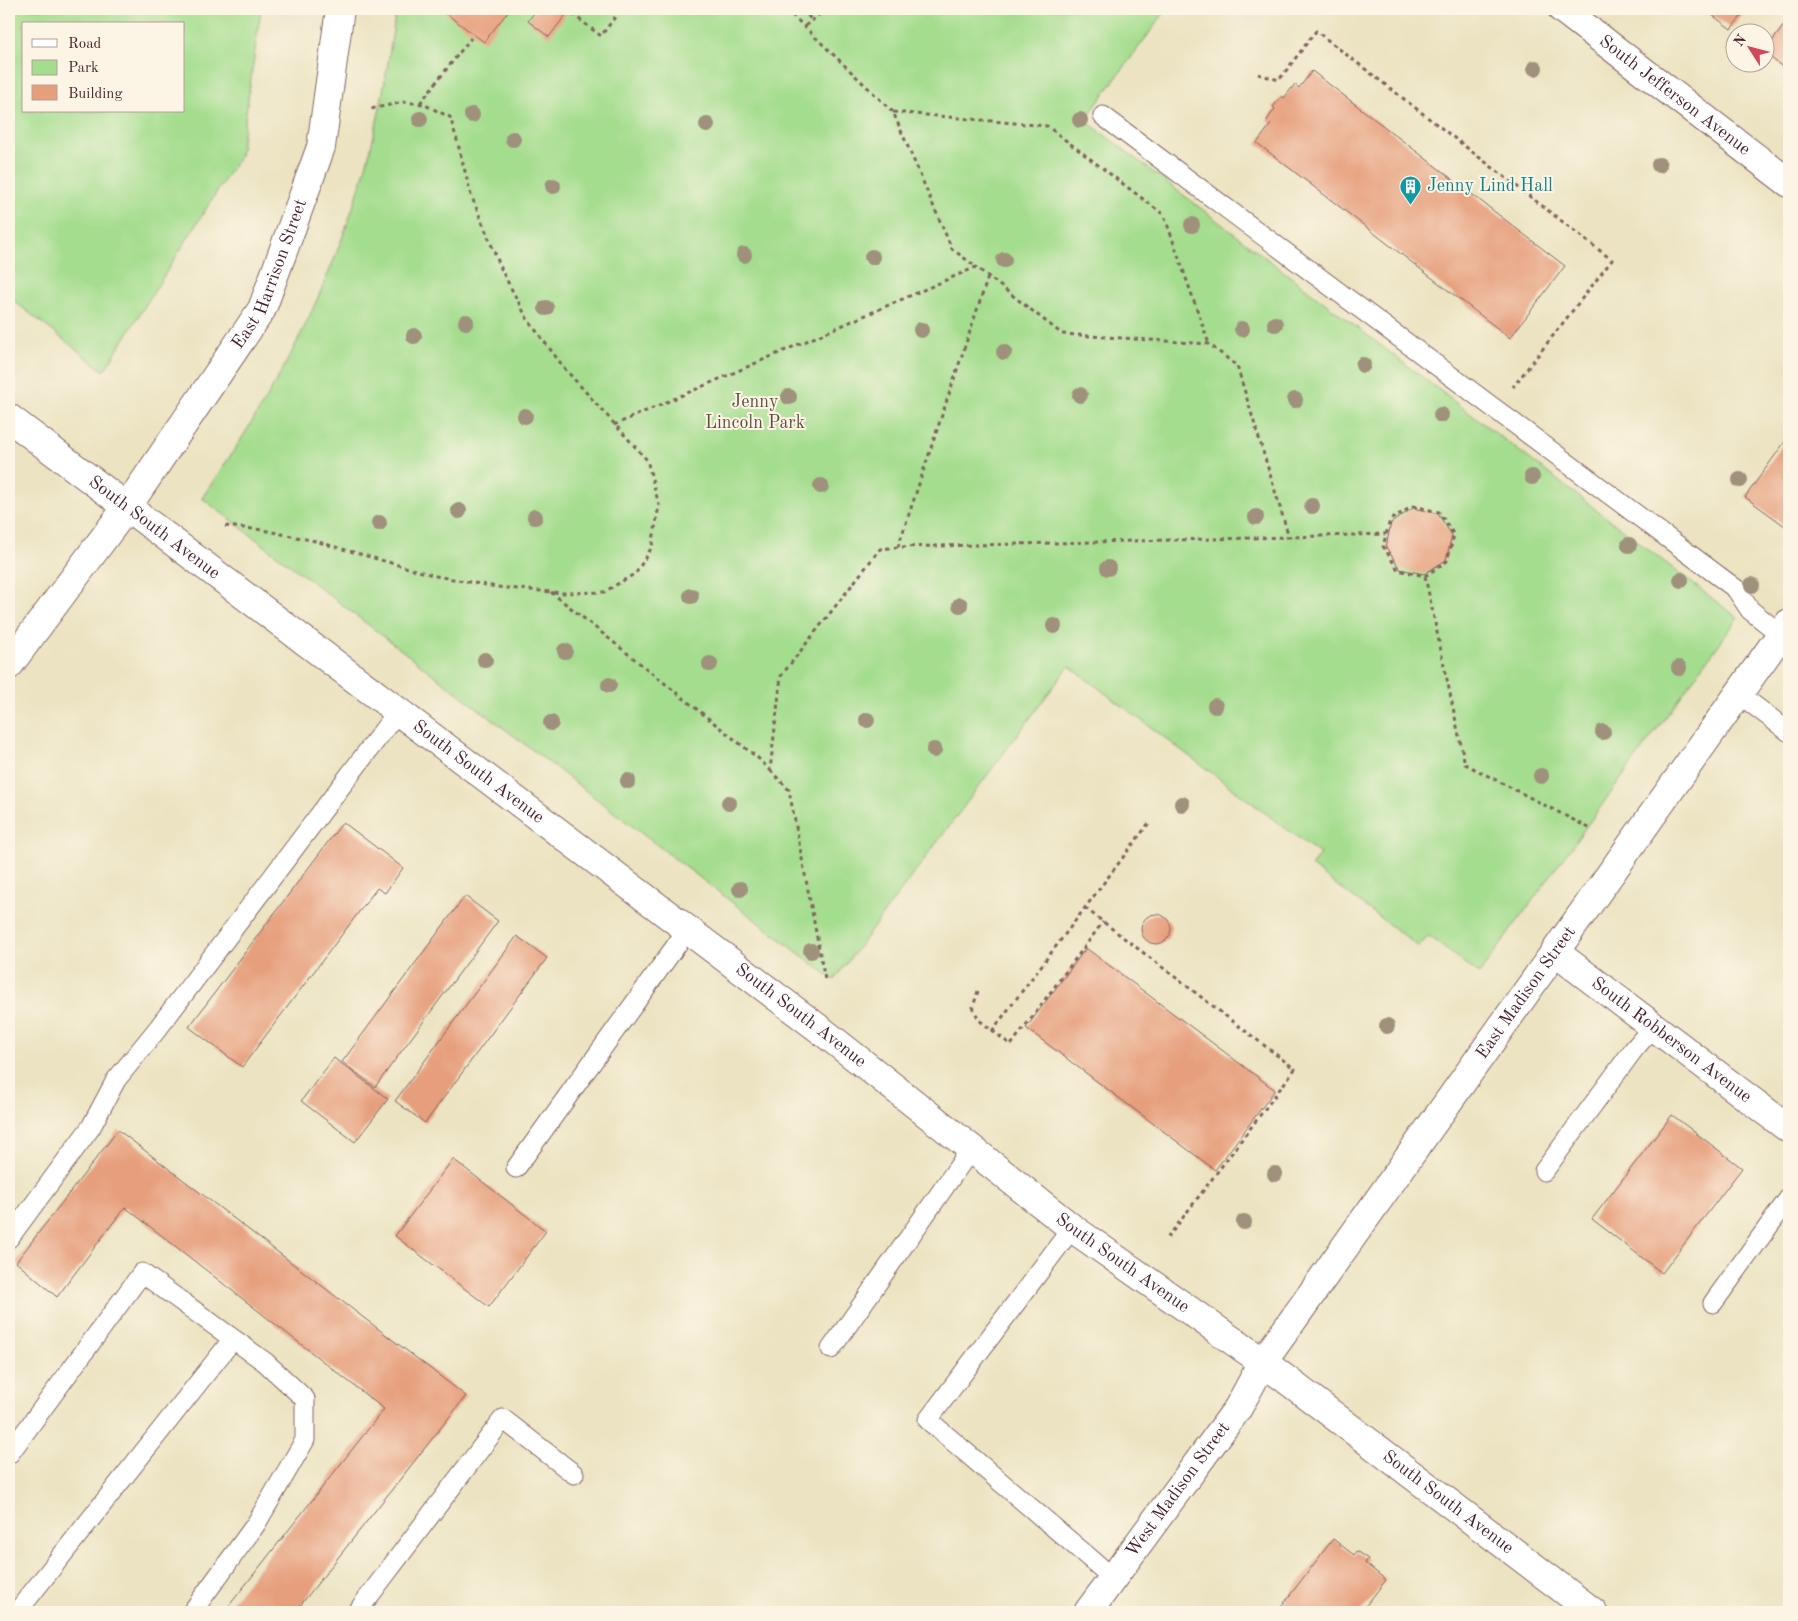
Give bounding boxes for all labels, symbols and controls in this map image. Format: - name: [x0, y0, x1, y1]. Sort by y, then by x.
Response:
- legend: [22, 22, 185, 112]
- north arrow: [1726, 22, 1776, 72]
- street label: South Jefferson Avenue: [1596, 32, 1754, 159]
- text: N: [1731, 32, 1749, 49]
- text: Road: [68, 37, 102, 52]
- text: Park: [68, 61, 99, 76]
- text: Building: [68, 87, 123, 102]
- building icon: Jenny Lind Hall: [1399, 174, 1423, 205]
- place label: Jenny Lind Hall: [1427, 177, 1553, 195]
- street label: East Harrison Street: [229, 197, 310, 352]
- park label: Jenny Lincoln Park: [705, 393, 805, 432]
- street label: South South Avenue: [85, 473, 223, 583]
- street label: South South Avenue: [410, 717, 547, 827]
- street label: East Madison Street: [1473, 923, 1579, 1062]
- street label: South South Avenue: [732, 960, 869, 1071]
- street label: South Robberson Avenue: [1588, 974, 1755, 1106]
- street label: South South Avenue: [1052, 1210, 1193, 1316]
- street label: West Madison Street: [1123, 1419, 1233, 1560]
- street label: South South Avenue: [1379, 1447, 1517, 1557]

